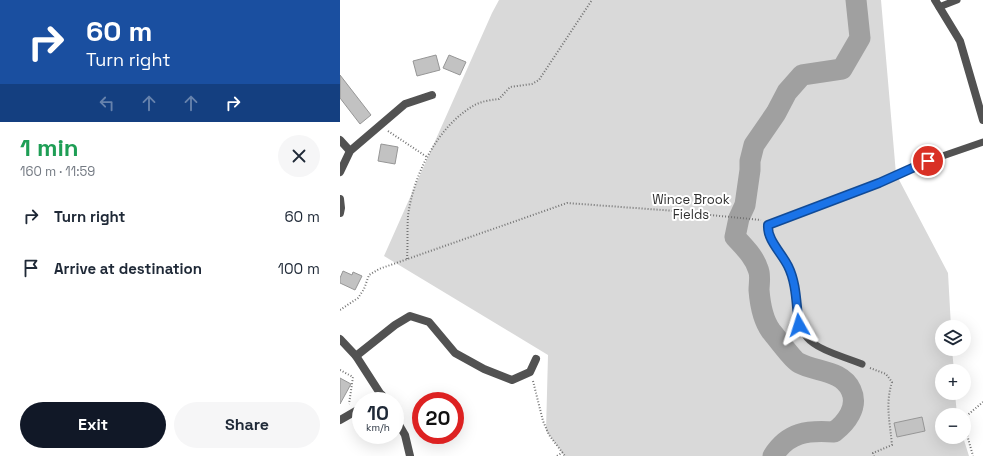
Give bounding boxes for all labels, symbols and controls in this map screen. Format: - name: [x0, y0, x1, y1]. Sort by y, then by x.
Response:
- text: 60 m: [86, 13, 152, 49]
- icon: right: [20, 16, 72, 68]
- text: Turn right: [86, 48, 170, 71]
- icon: left: [96, 92, 118, 114]
- icon: ahead: [138, 92, 160, 114]
- icon: ahead: [180, 92, 202, 114]
- icon: right: [222, 92, 244, 114]
- text: 1 min: [20, 132, 79, 163]
- button: close: [278, 135, 320, 177]
- pin: [911, 144, 945, 178]
- icon: arrive: [917, 150, 939, 172]
- text: 160 m · 11:59: [20, 163, 95, 180]
- park label: Wince Brook Fields: [652, 191, 730, 223]
- icon: right: [20, 205, 42, 227]
- text: Turn right: [54, 207, 125, 226]
- text: 60 m: [284, 207, 320, 226]
- icon: arrive: [20, 257, 42, 279]
- text: Arrive at destination: [54, 259, 202, 278]
- text: 100 m: [278, 259, 320, 278]
- position arrow: [778, 304, 820, 346]
- map controls: [935, 320, 971, 444]
- button: layers: [935, 320, 971, 356]
- button: +: [935, 364, 971, 400]
- speed limit sign: 20: [412, 392, 464, 444]
- text: 10: [367, 400, 389, 426]
- button: Exit: [20, 402, 166, 448]
- button: Share: [174, 402, 320, 448]
- button: −: [935, 408, 971, 444]
- text: km/h: [366, 421, 390, 434]

